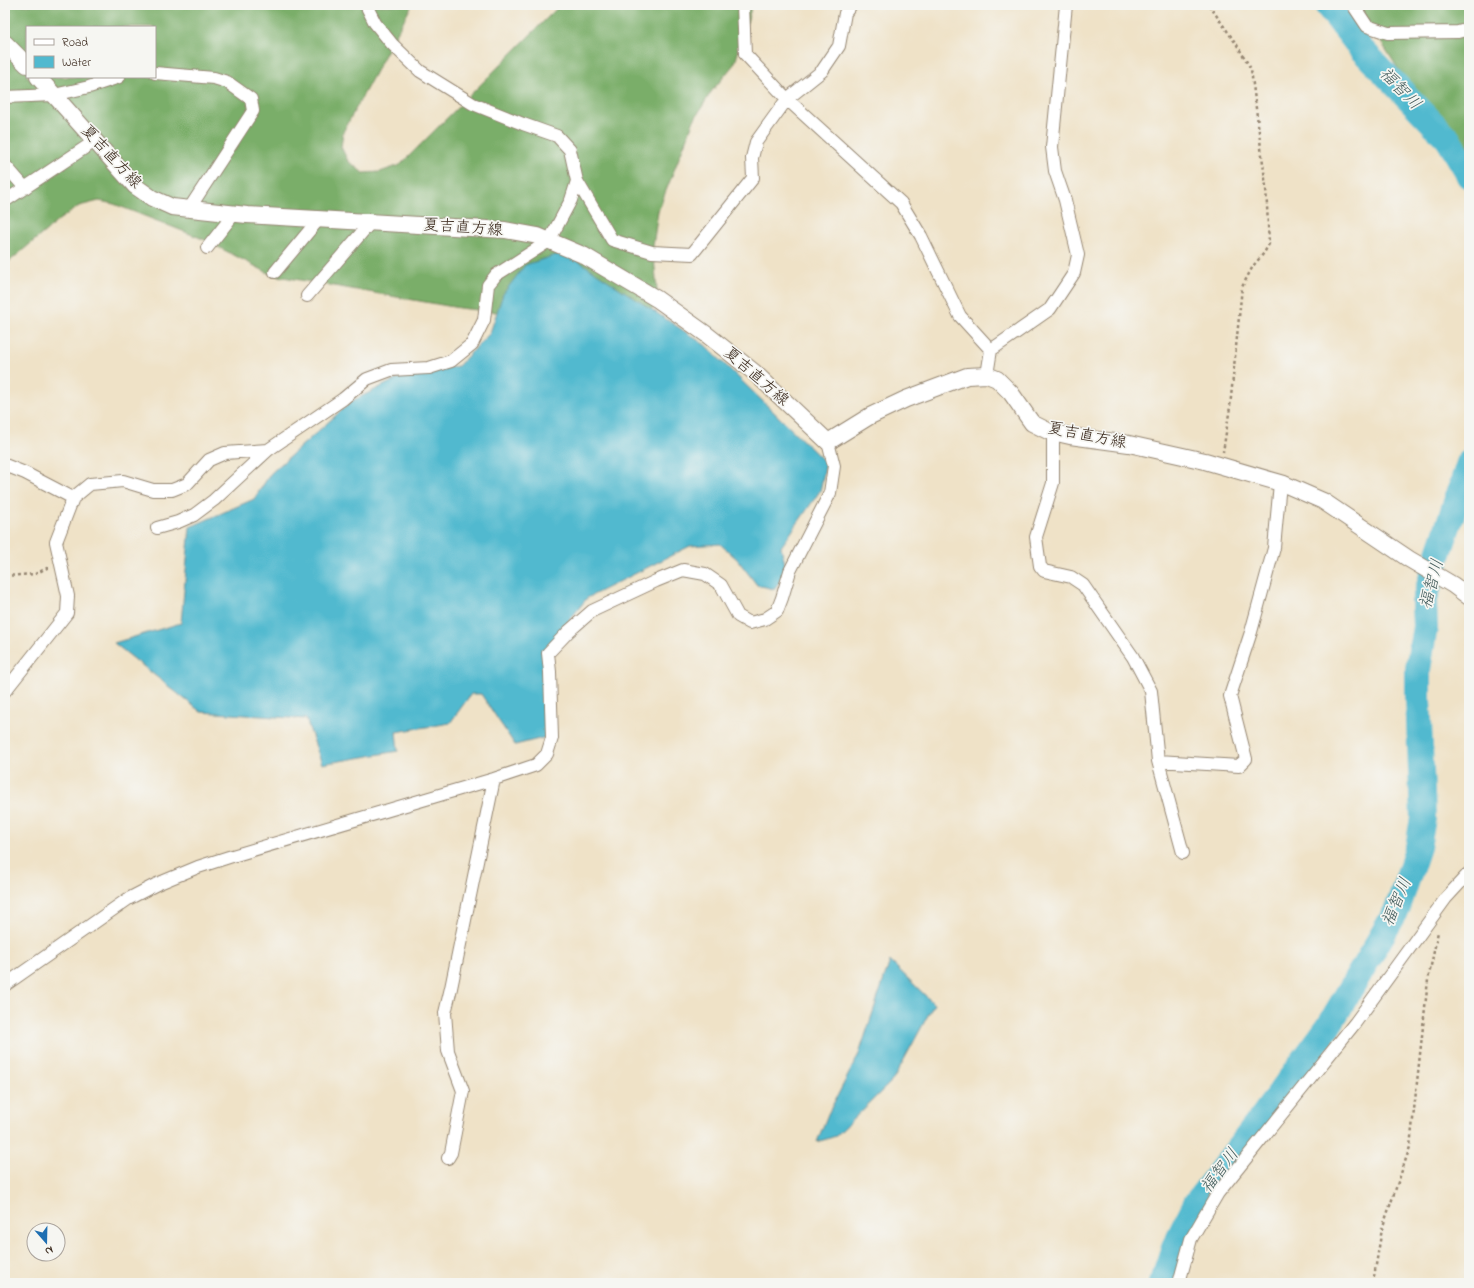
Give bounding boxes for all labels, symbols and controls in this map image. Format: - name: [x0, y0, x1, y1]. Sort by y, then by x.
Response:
- legend: [26, 26, 156, 78]
- text: Road: [62, 34, 88, 52]
- text: Water: [62, 54, 91, 72]
- water label: 福智川: [1373, 62, 1427, 116]
- street label: 夏吉直方線: [75, 120, 147, 194]
- street label: 夏吉直方線: [422, 213, 504, 243]
- street label: 夏吉直方線: [718, 342, 794, 412]
- street label: 夏吉直方線: [1045, 417, 1129, 455]
- water label: 福智川: [1413, 556, 1451, 612]
- water label: 福智川: [1376, 874, 1418, 930]
- water label: 福智川: [1195, 1143, 1245, 1199]
- north arrow: [26, 1222, 66, 1262]
- text: N: [43, 1242, 55, 1259]

